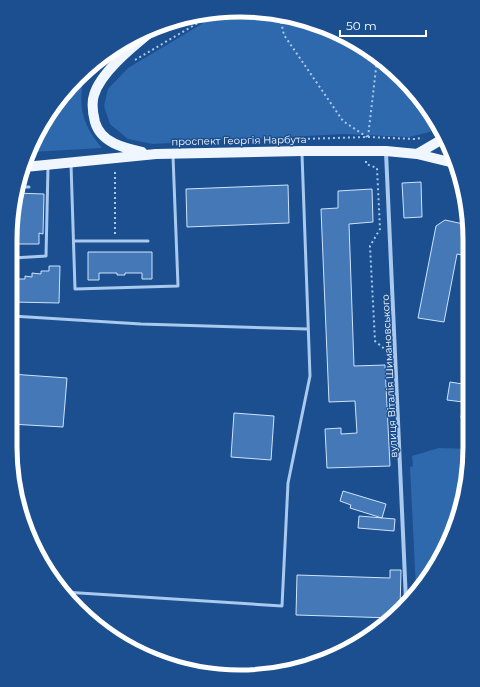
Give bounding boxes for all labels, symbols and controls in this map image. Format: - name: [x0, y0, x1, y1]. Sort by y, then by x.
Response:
- scale bar: [340, 12, 426, 38]
- text: 50 m: [346, 18, 377, 33]
- street label: проспект Георгія Нарбута: [171, 133, 307, 148]
- street label: вулиця Віталія Шимановського: [379, 294, 400, 458]

